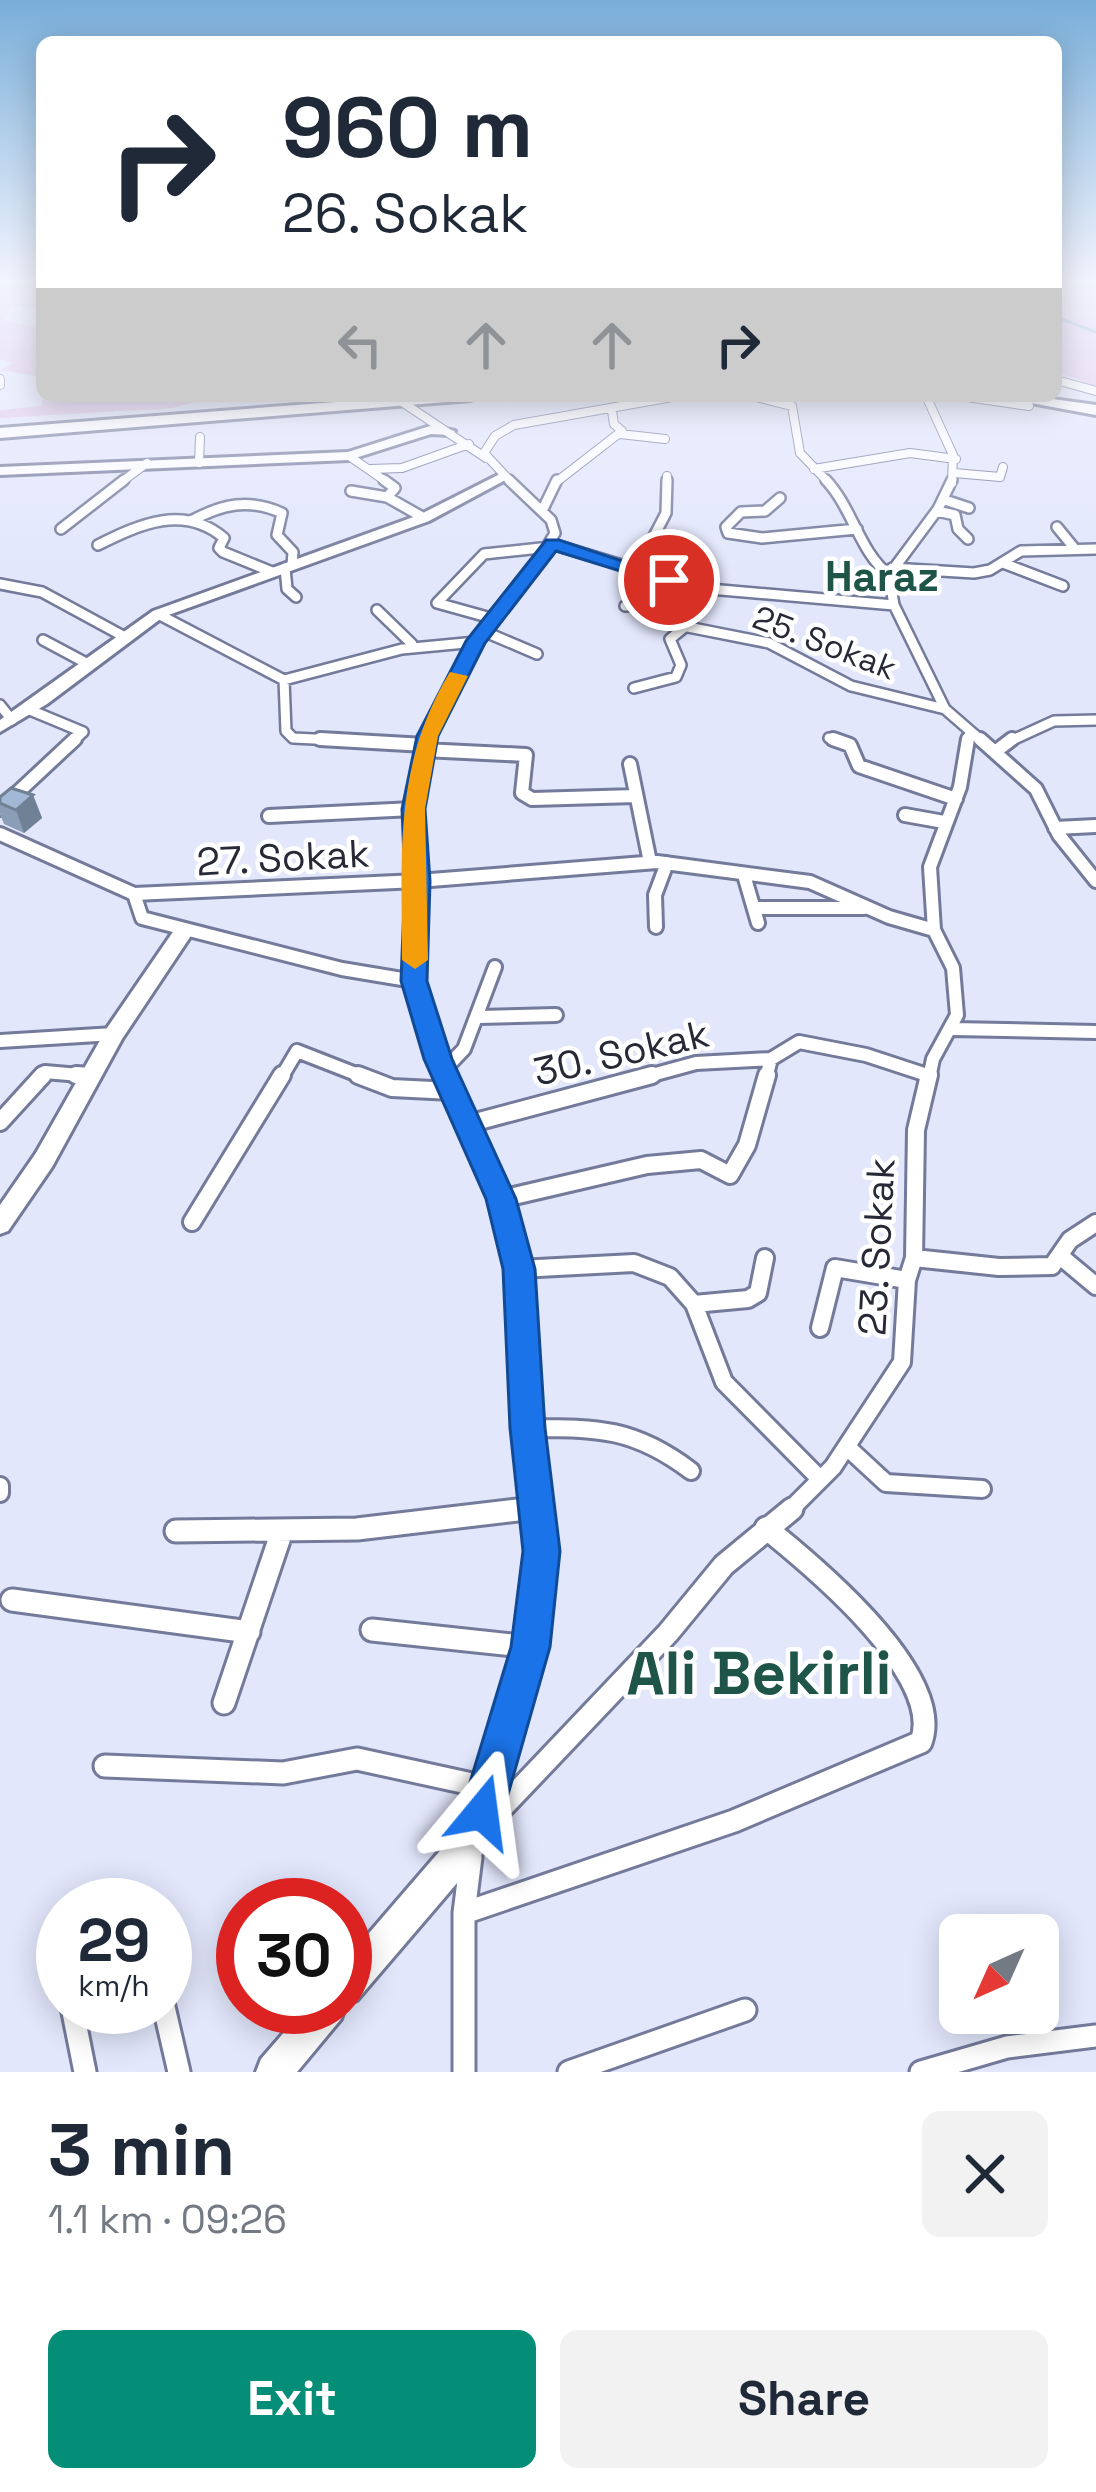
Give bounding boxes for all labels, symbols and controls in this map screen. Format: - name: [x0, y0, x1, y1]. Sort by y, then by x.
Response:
- text: 960 m: [282, 74, 533, 182]
- icon: right: [84, 84, 240, 240]
- text: 26. Sokak: [282, 179, 528, 248]
- icon: left: [327, 312, 393, 378]
- icon: ahead: [453, 312, 519, 378]
- icon: ahead: [579, 312, 645, 378]
- icon: right: [705, 312, 771, 378]
- pin: [618, 529, 720, 631]
- icon: arrive: [636, 547, 702, 613]
- district label: Haraz: [825, 550, 939, 603]
- street label: 25. Sokak: [747, 596, 902, 690]
- street label: 27. Sokak: [195, 829, 371, 886]
- street label: 30. Sokak: [529, 1009, 714, 1096]
- street label: 23. Sokak: [847, 1157, 906, 1337]
- district label: Ali Bekirli: [626, 1635, 892, 1712]
- position arrow: [419, 1749, 545, 1875]
- speed limit sign: 30: [216, 1878, 372, 2034]
- text: 29: [78, 1902, 150, 1979]
- north arrow: [939, 1914, 1059, 2034]
- map controls: [939, 1914, 1059, 2034]
- text: km/h: [78, 1966, 150, 2005]
- text: 3 min: [48, 2104, 235, 2196]
- button: close: [922, 2111, 1048, 2237]
- text: 1.1 km · 09:26: [48, 2195, 287, 2244]
- button: Exit: [48, 2330, 536, 2468]
- button: Share: [560, 2330, 1048, 2468]

